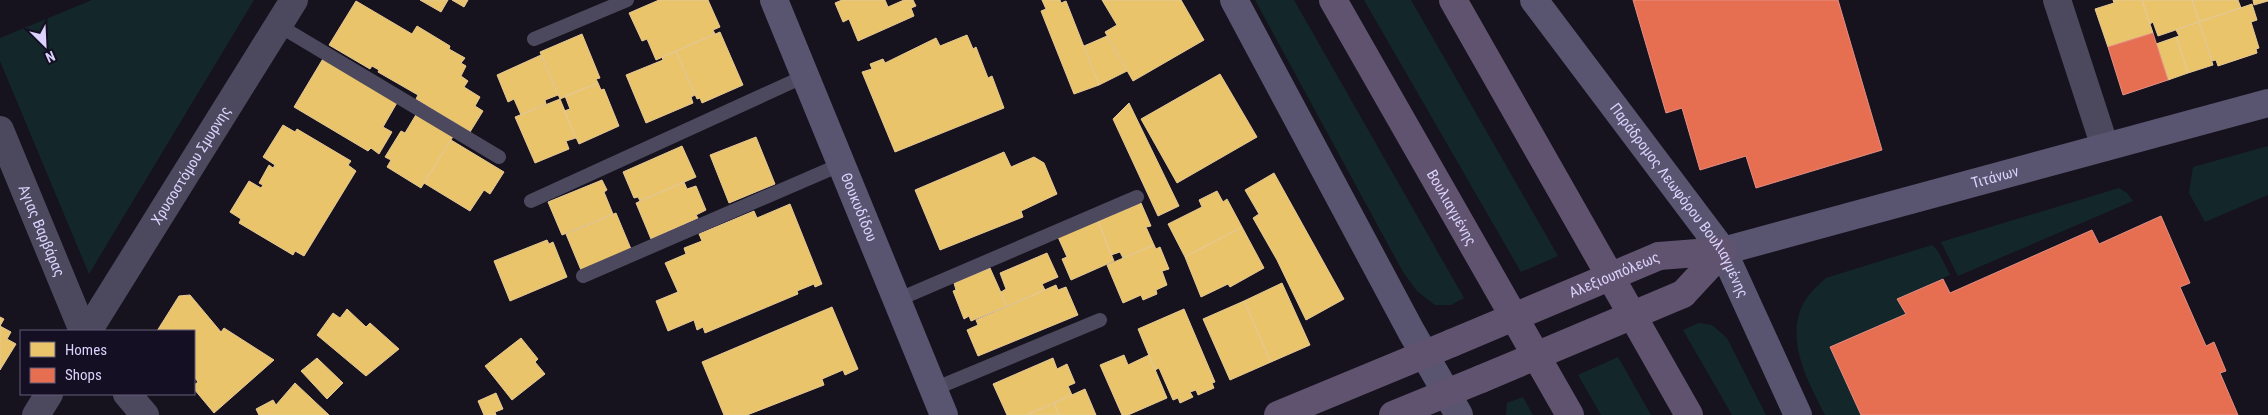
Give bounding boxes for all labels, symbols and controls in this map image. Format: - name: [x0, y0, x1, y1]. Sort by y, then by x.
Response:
- north arrow: [20, 20, 70, 70]
- text: N: [43, 48, 57, 66]
- street label: Παράδρομος Λεωφόρου Βουλιαγμένης: [1606, 100, 1752, 300]
- street label: Χρυσοστόμου Σμυρνης: [147, 103, 235, 228]
- street label: Τιτάνων: [1969, 162, 2021, 192]
- street label: Βουλιαγμένης: [1423, 166, 1480, 249]
- street label: Θουκυδίδου: [837, 170, 881, 244]
- street label: Αγιας Βαρβάρας: [15, 182, 69, 279]
- street label: Αλεξιουπόλεως: [1566, 248, 1662, 302]
- legend: [20, 330, 195, 395]
- text: Homes: [65, 341, 107, 359]
- text: Shops: [65, 366, 102, 384]

